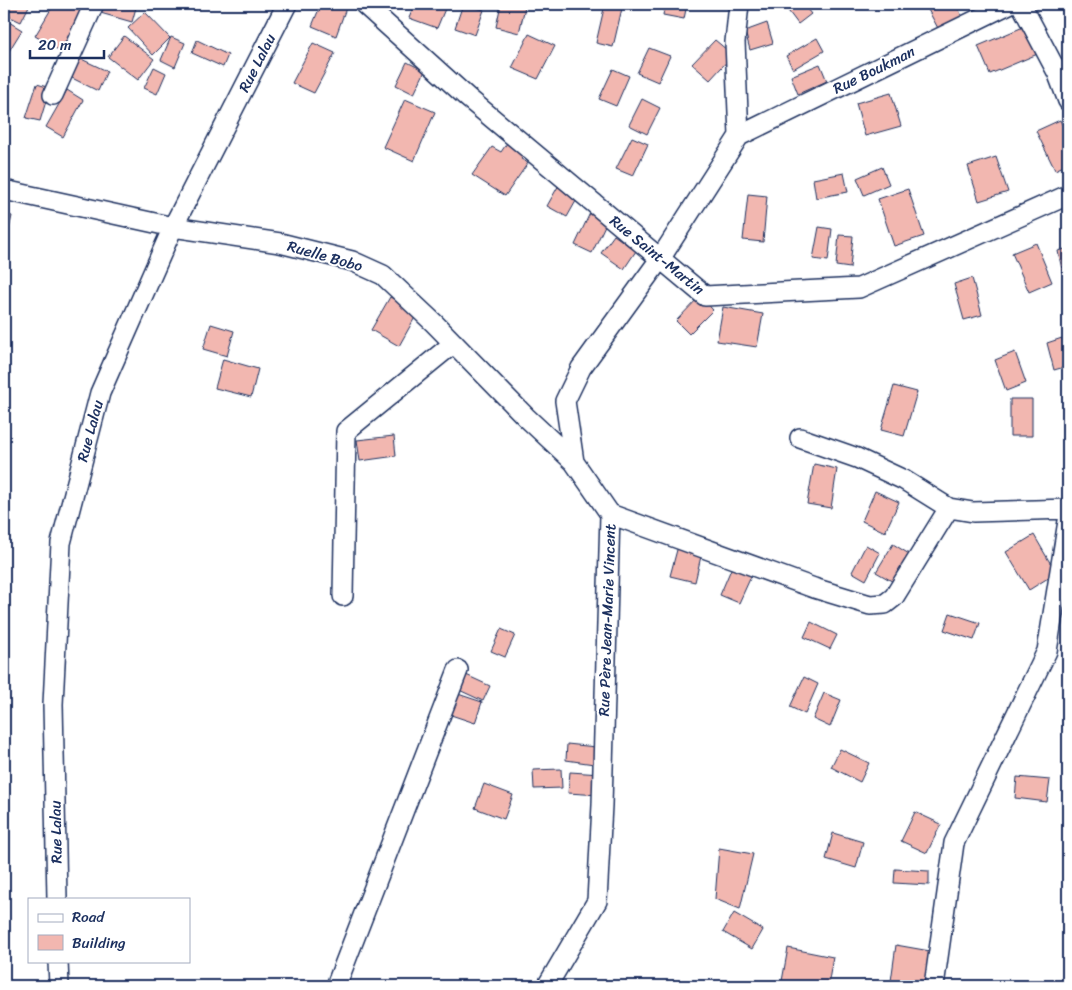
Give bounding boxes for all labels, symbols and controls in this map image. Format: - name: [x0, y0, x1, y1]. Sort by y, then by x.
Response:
- scale bar: [30, 28, 104, 60]
- street label: Rue Lalau: [231, 29, 283, 97]
- text: 20 m: [38, 32, 72, 58]
- street label: Rue Boukman: [828, 39, 920, 101]
- street label: Rue Saint-Martin: [604, 208, 710, 302]
- street label: Ruelle Bobo: [284, 233, 366, 279]
- street label: Rue Lalau: [69, 397, 111, 465]
- street label: Rue Père Jean-Marie Vincent: [591, 523, 623, 717]
- street label: Rue Lalau: [42, 800, 70, 864]
- legend: [28, 898, 190, 962]
- text: Road: [72, 904, 105, 930]
- text: Building: [72, 930, 126, 956]

